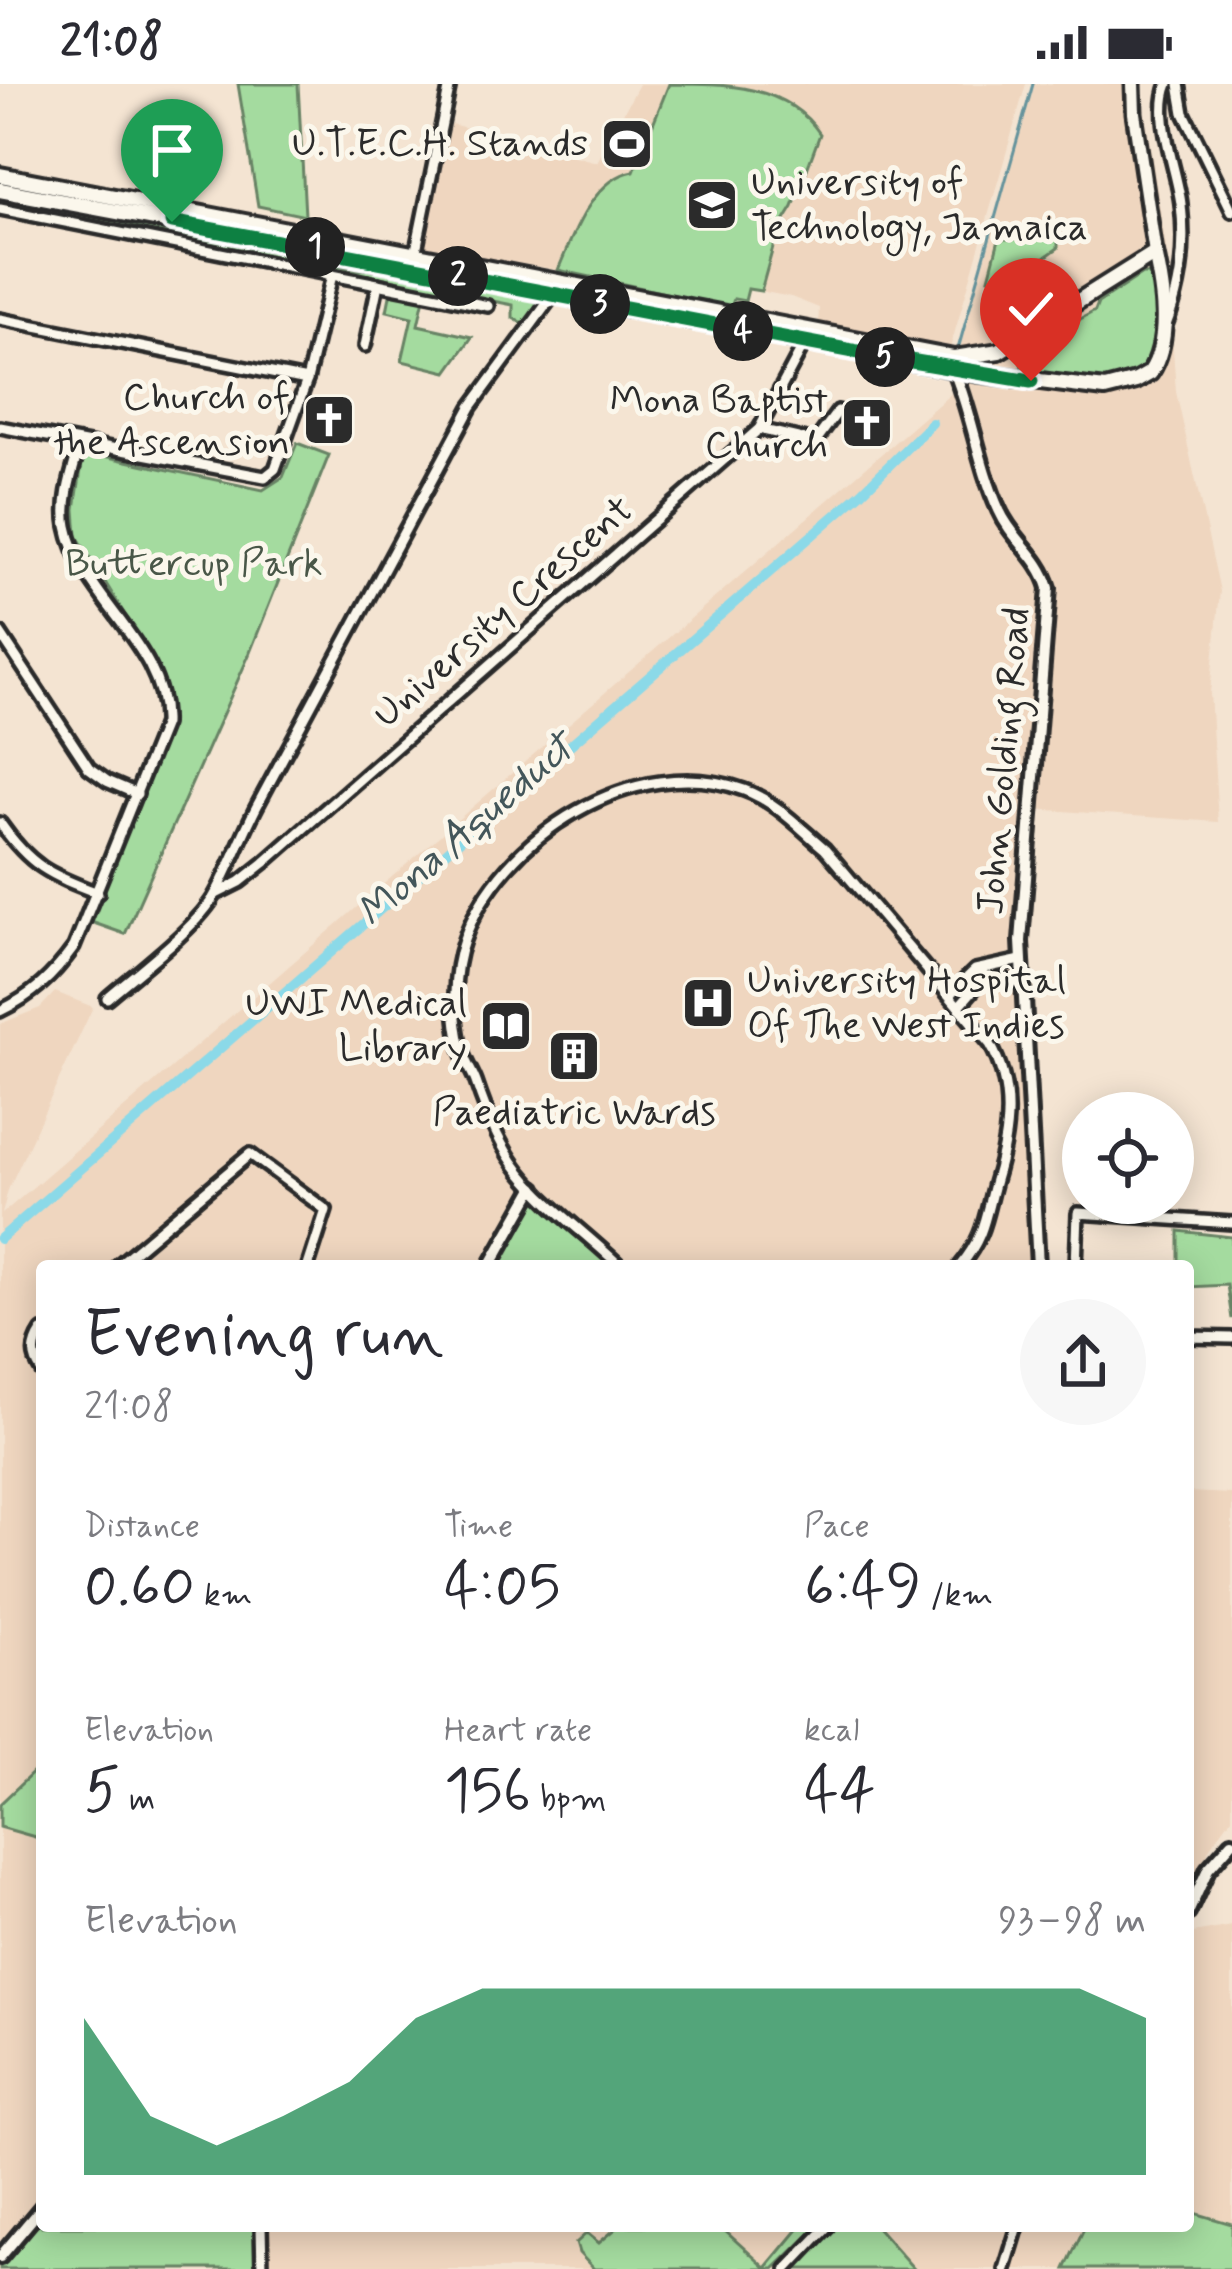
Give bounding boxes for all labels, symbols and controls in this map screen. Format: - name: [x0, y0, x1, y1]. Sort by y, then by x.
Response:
- text: 21:08: [60, 13, 163, 72]
- pin: [121, 99, 223, 222]
- sports icon: U.T.E.C.H. Stands: [599, 116, 655, 172]
- icon: arrive: [139, 117, 205, 183]
- place label: U.T.E.C.H. Stands: [292, 119, 588, 170]
- place label: University of Technology, Jamaica: [751, 158, 1088, 257]
- school or university icon: University of Technology, Jamaica: [684, 177, 740, 233]
- pin: 1: [285, 217, 345, 277]
- text: 1: [308, 225, 322, 269]
- pin: 2: [428, 246, 488, 306]
- text: 2: [450, 254, 466, 298]
- pin: [980, 258, 1082, 381]
- pin: 3: [570, 274, 630, 334]
- icon: check: [998, 276, 1064, 342]
- text: 3: [593, 282, 607, 326]
- pin: 4: [713, 301, 773, 361]
- text: 4: [733, 309, 753, 353]
- pin: 5: [855, 327, 915, 387]
- text: 5: [875, 335, 895, 379]
- place label: Church of the Ascension: [54, 373, 290, 469]
- place label: Mona Baptist Church: [610, 376, 828, 472]
- church icon: Church of the Ascension: [301, 392, 357, 448]
- church icon: Mona Baptist Church: [839, 395, 895, 451]
- street label: University Crescent: [363, 486, 645, 740]
- park label: Buttercup Park: [65, 539, 323, 590]
- street label: John Golding Road: [966, 605, 1047, 917]
- water label: Mona Aqueduct: [346, 718, 590, 940]
- place label: University Hospital Of The West Indies: [747, 956, 1066, 1052]
- hospital icon: University Hospital Of The West Indies: [680, 975, 736, 1031]
- place label: UWI Medical Library: [245, 979, 467, 1075]
- library icon: UWI Medical Library: [478, 998, 534, 1054]
- building icon: Paediatric Wards: [546, 1028, 602, 1084]
- place label: Paediatric Wards: [432, 1088, 716, 1139]
- map controls: [1062, 1092, 1194, 1224]
- button: locate: [1062, 1092, 1194, 1224]
- text: Evening run: [84, 1294, 444, 1380]
- button: share: [1020, 1299, 1146, 1425]
- text: 21:08: [84, 1382, 173, 1433]
- text: Distance: [84, 1505, 200, 1549]
- text: Time: [444, 1505, 513, 1549]
- text: Pace: [804, 1505, 870, 1549]
- text: 0.60: [84, 1549, 195, 1628]
- text: 4:05: [444, 1549, 560, 1628]
- text: 6:49: [804, 1549, 921, 1628]
- text: km: [195, 1574, 252, 1618]
- text: /km: [921, 1574, 993, 1618]
- text: Elevation: [84, 1709, 214, 1753]
- text: Heart rate: [444, 1709, 592, 1753]
- text: kcal: [804, 1709, 859, 1753]
- text: 5: [84, 1753, 120, 1832]
- text: 156: [444, 1753, 531, 1832]
- text: 44: [804, 1753, 875, 1832]
- text: m: [120, 1778, 155, 1822]
- text: bpm: [531, 1778, 606, 1822]
- text: Elevation: [84, 1896, 238, 1947]
- text: 93–98 m: [998, 1896, 1146, 1947]

